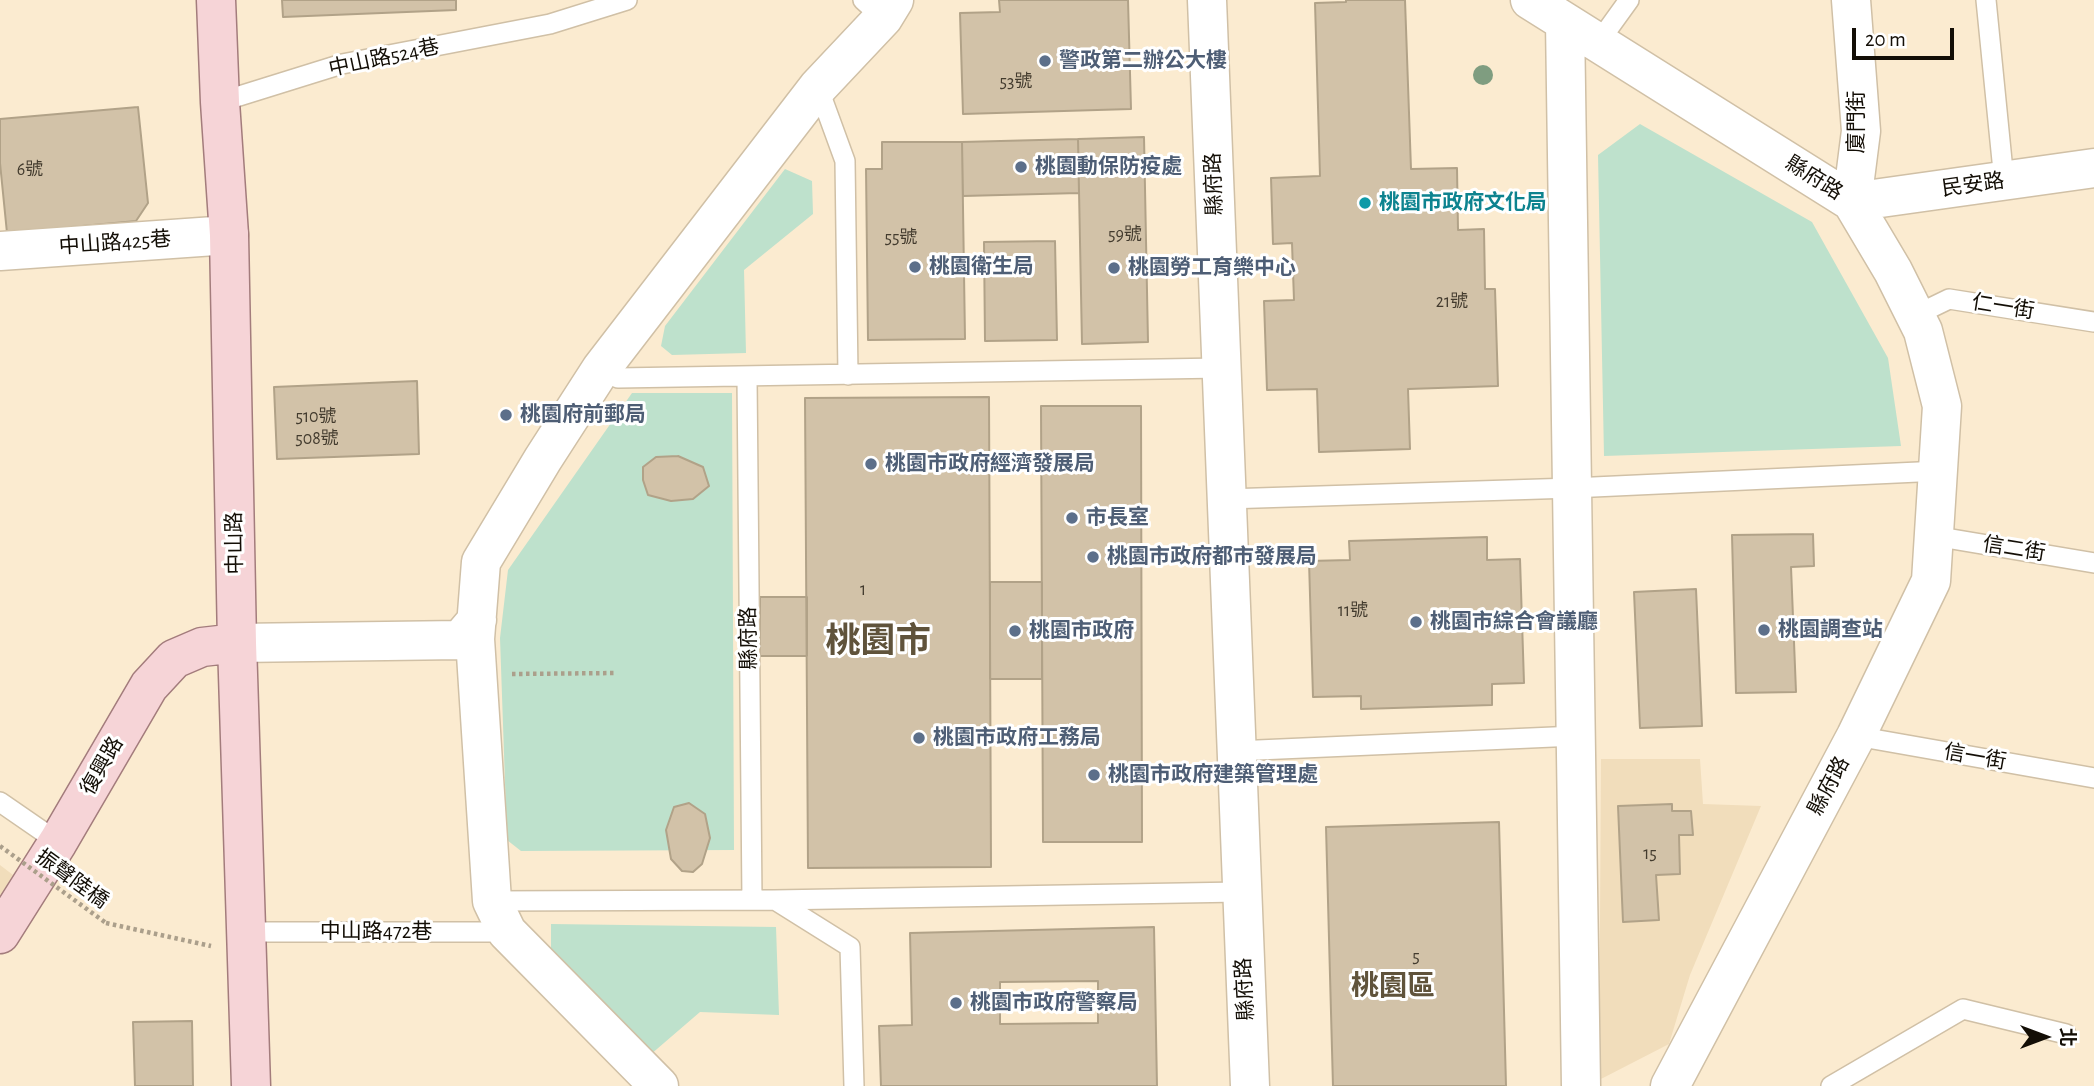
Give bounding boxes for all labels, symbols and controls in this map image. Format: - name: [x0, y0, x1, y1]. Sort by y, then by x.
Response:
- scale bar: [1856, 14, 1958, 58]
- text: 20 m: [1865, 29, 1906, 50]
- street label: 中山路524巷: [326, 34, 442, 82]
- place label: 警政第二辦公大樓: [1059, 48, 1227, 74]
- marker: 警政第二辦公大樓: [1037, 53, 1053, 69]
- house number: 53號: [1000, 71, 1032, 93]
- street label: 廈門街: [1844, 91, 1870, 153]
- street label: 縣府路: [1781, 151, 1847, 205]
- street label: 縣府路: [1200, 152, 1228, 216]
- place label: 桃園動保防疫處: [1035, 154, 1182, 180]
- house number: 6號: [17, 159, 43, 181]
- marker: 桃園動保防疫處: [1013, 159, 1029, 175]
- street label: 民安路: [1940, 168, 2006, 202]
- place label: 桃園市政府文化局: [1379, 190, 1547, 216]
- marker: 桃園市政府文化局: [1357, 195, 1373, 211]
- house number: 59號: [1108, 224, 1142, 246]
- street label: 中山路425巷: [58, 227, 172, 259]
- house number: 55號: [884, 227, 918, 249]
- place label: 桃園衛生局: [929, 254, 1034, 280]
- place label: 桃園勞工育樂中心: [1128, 255, 1296, 281]
- marker: 桃園衛生局: [907, 259, 923, 275]
- marker: 桃園勞工育樂中心: [1106, 260, 1122, 276]
- street label: 仁一街: [1970, 290, 2036, 324]
- house number: 21號: [1436, 291, 1468, 313]
- place label: 桃園府前郵局: [520, 402, 646, 428]
- house number: 510號: [295, 406, 337, 428]
- marker: 桃園府前郵局: [498, 407, 514, 423]
- house number: 508號: [295, 428, 339, 450]
- place label: 桃園市政府經濟發展局: [885, 451, 1095, 477]
- marker: 桃園市政府經濟發展局: [863, 456, 879, 472]
- place label: 市長室: [1086, 505, 1149, 531]
- marker: 市長室: [1064, 510, 1080, 526]
- street label: 中山路: [222, 511, 248, 575]
- street label: 信二街: [1981, 532, 2047, 566]
- place label: 桃園市政府都市發展局: [1107, 544, 1317, 570]
- marker: 桃園市政府都市發展局: [1085, 549, 1101, 565]
- house number: 1: [860, 579, 866, 601]
- house number: 11號: [1338, 600, 1368, 622]
- street label: 縣府路: [736, 606, 762, 670]
- place label: 桃園市綜合會議廳: [1430, 609, 1598, 635]
- marker: 桃園市綜合會議廳: [1408, 614, 1424, 630]
- place label: 桃園調查站: [1778, 617, 1883, 643]
- place label: 桃園市政府: [1029, 618, 1134, 644]
- district label: 桃園市: [826, 620, 930, 662]
- marker: 桃園調查站: [1756, 622, 1772, 638]
- marker: 桃園市政府: [1007, 623, 1023, 639]
- place label: 桃園市政府工務局: [933, 725, 1101, 751]
- marker: 桃園市政府工務局: [911, 730, 927, 746]
- street label: 復興路: [75, 732, 129, 800]
- street label: 信一街: [1942, 739, 2008, 775]
- street label: 縣府路: [1803, 752, 1855, 820]
- place label: 桃園市政府建築管理處: [1108, 762, 1318, 788]
- marker: 桃園市政府建築管理處: [1086, 767, 1102, 783]
- house number: 15: [1643, 843, 1657, 865]
- street label: 振聲陸橋: [31, 844, 113, 914]
- street label: 中山路472巷: [320, 919, 432, 945]
- house number: 5: [1412, 946, 1420, 968]
- street label: 縣府路: [1231, 957, 1259, 1021]
- district label: 桃園區: [1351, 970, 1435, 1004]
- place label: 桃園市政府警察局: [970, 990, 1138, 1016]
- marker: 桃園市政府警察局: [948, 995, 964, 1011]
- north arrow: [2010, 1002, 2080, 1072]
- text: 北: [2057, 1027, 2076, 1047]

